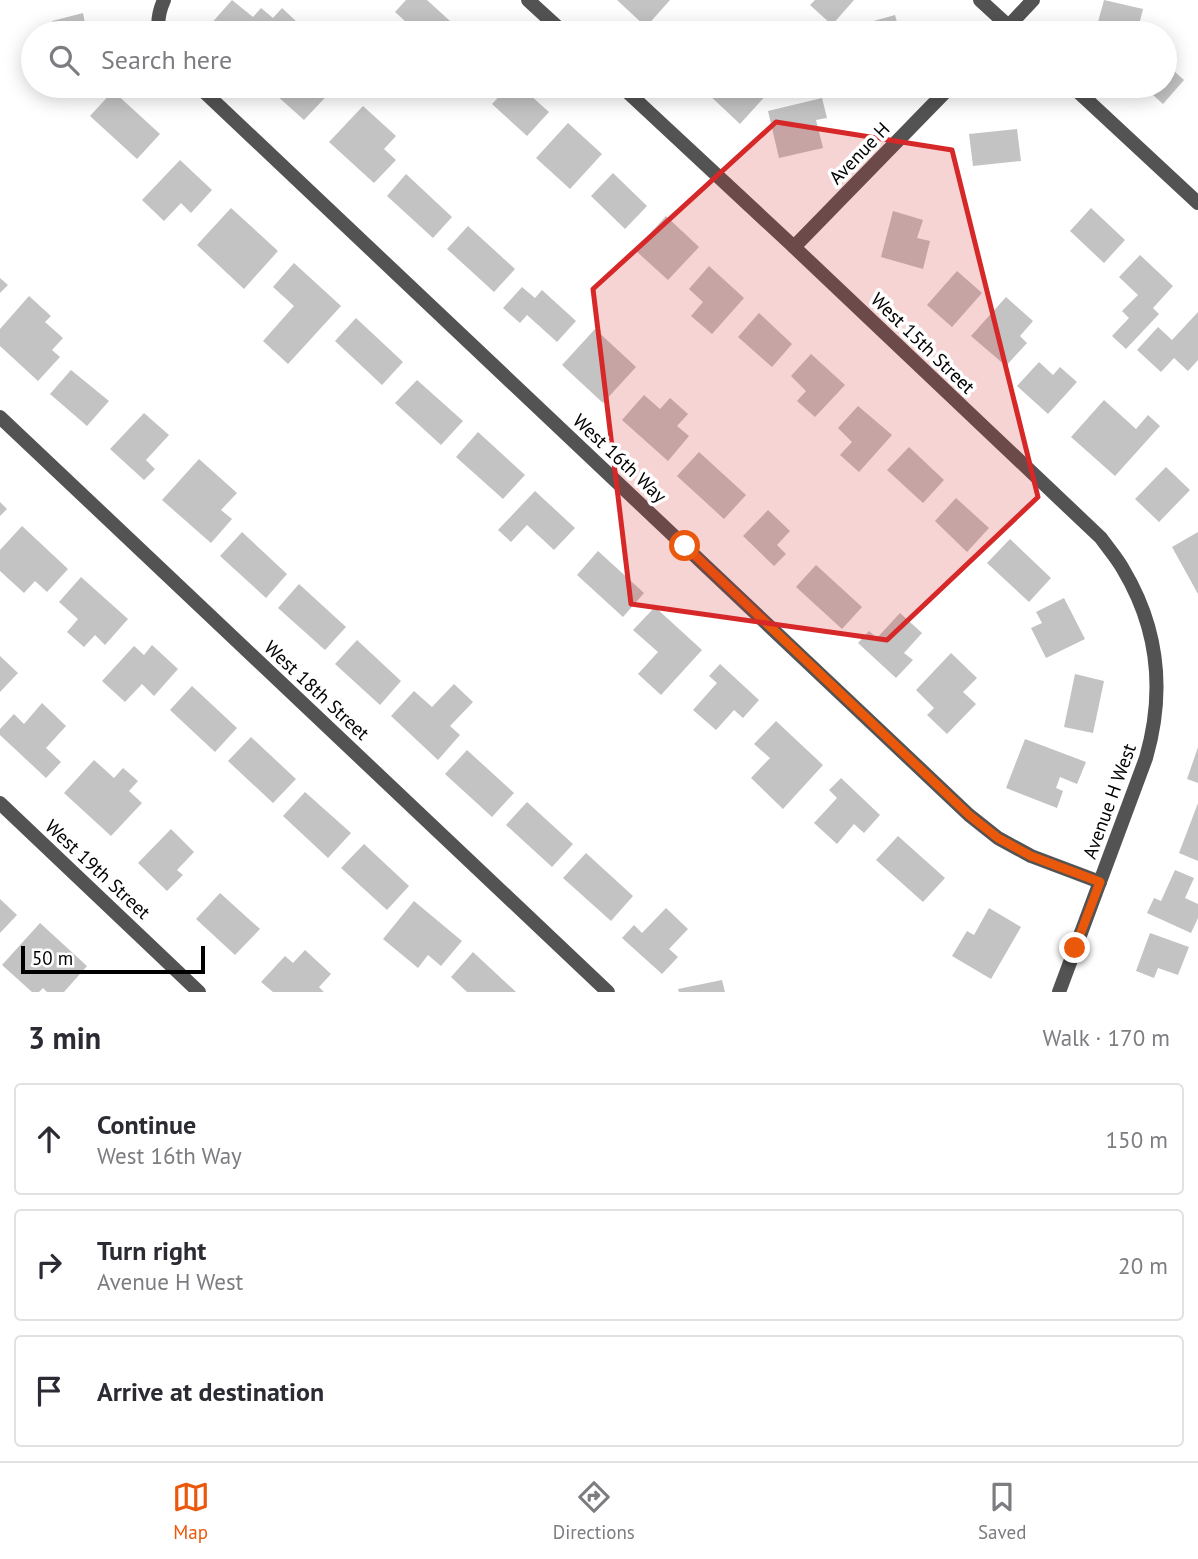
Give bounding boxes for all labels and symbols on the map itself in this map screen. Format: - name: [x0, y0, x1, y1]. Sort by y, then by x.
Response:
- street label: Avenue H: [824, 117, 894, 189]
- street label: West 15th Street: [866, 287, 980, 399]
- street label: West 16th Way: [568, 408, 672, 508]
- route start: [669, 530, 700, 561]
- street label: West 18th Street: [259, 635, 375, 745]
- street label: Avenue H West: [1077, 740, 1141, 862]
- street label: West 19th Street: [40, 814, 156, 924]
- route end: [1059, 932, 1090, 963]
- scale bar: [21, 943, 205, 975]

